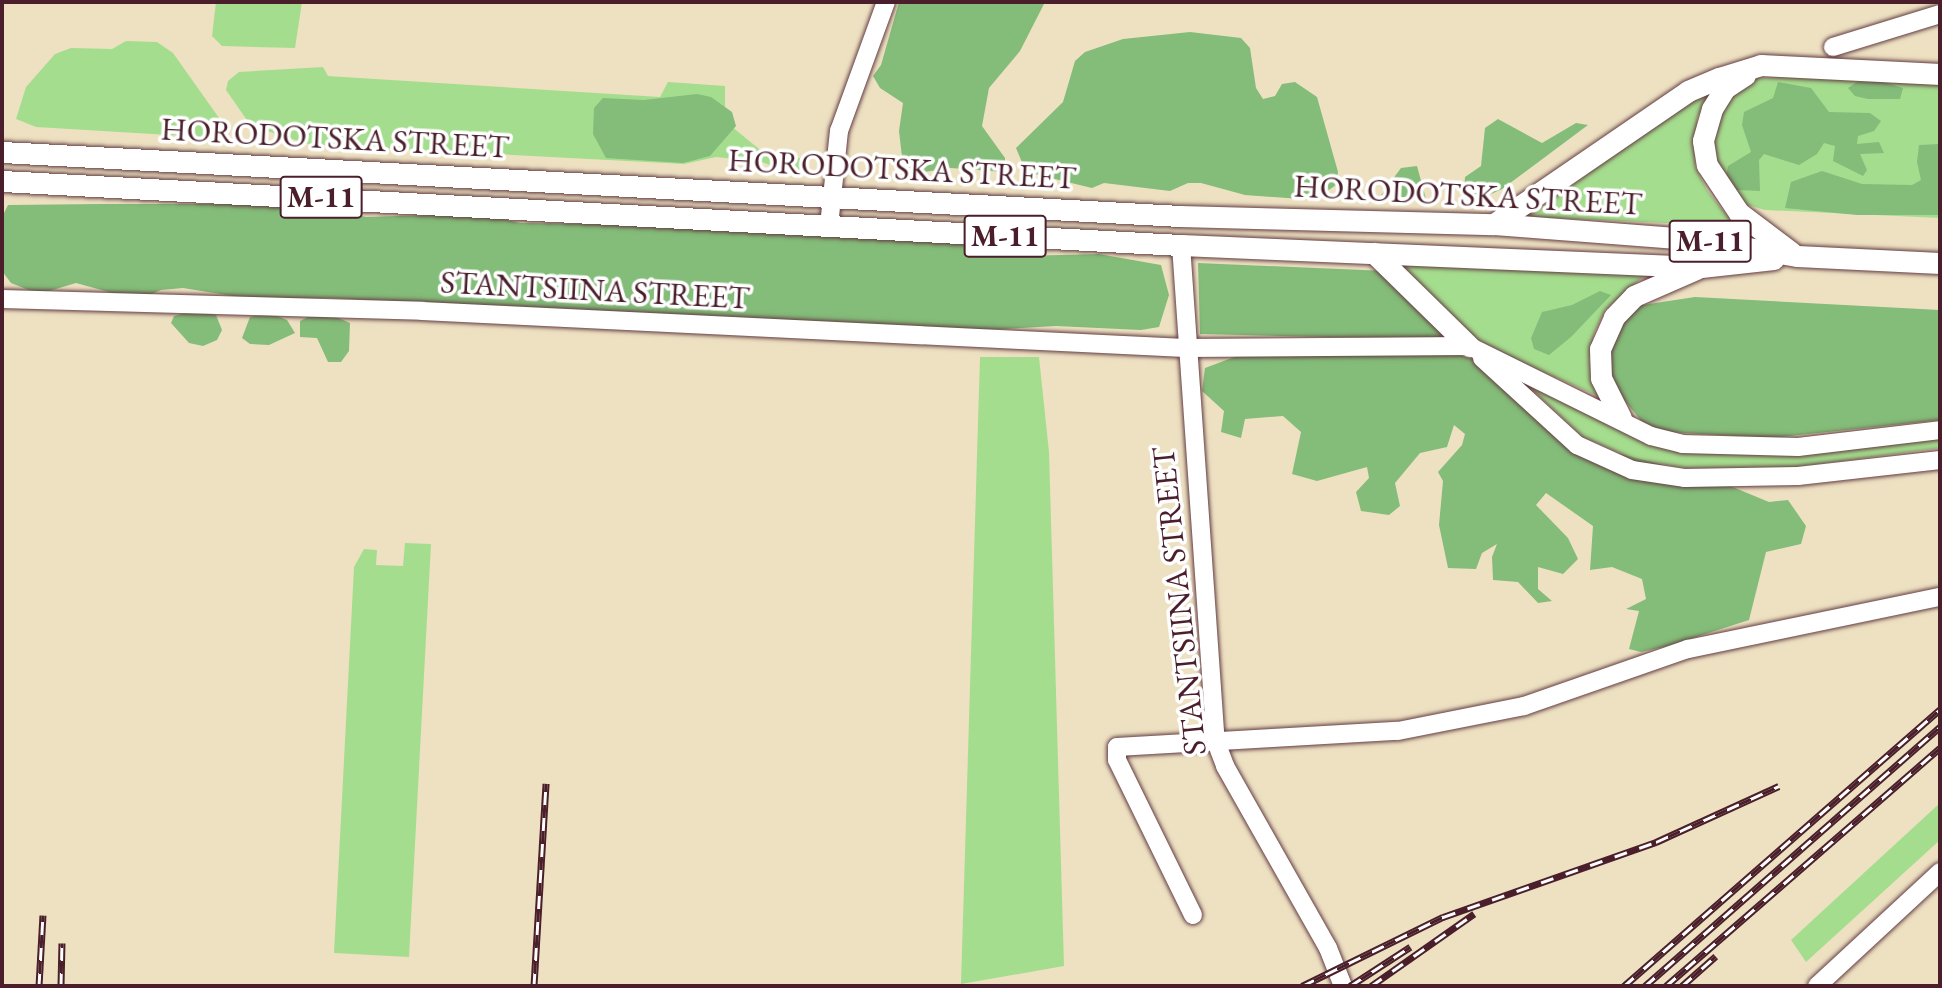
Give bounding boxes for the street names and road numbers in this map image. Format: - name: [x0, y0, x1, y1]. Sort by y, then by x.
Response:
- street label: HORODOTSKA STREET: [160, 110, 510, 166]
- street label: HORODOTSKA STREET: [727, 141, 1077, 197]
- street label: HORODOTSKA STREET: [1293, 167, 1643, 223]
- road number: М-11: [279, 170, 363, 224]
- road number: М-11: [963, 210, 1047, 262]
- road number: М-11: [1668, 215, 1752, 268]
- street label: STANTSIINA STREET: [439, 263, 751, 317]
- street label: STANTSIINA STREET: [1144, 445, 1214, 757]

